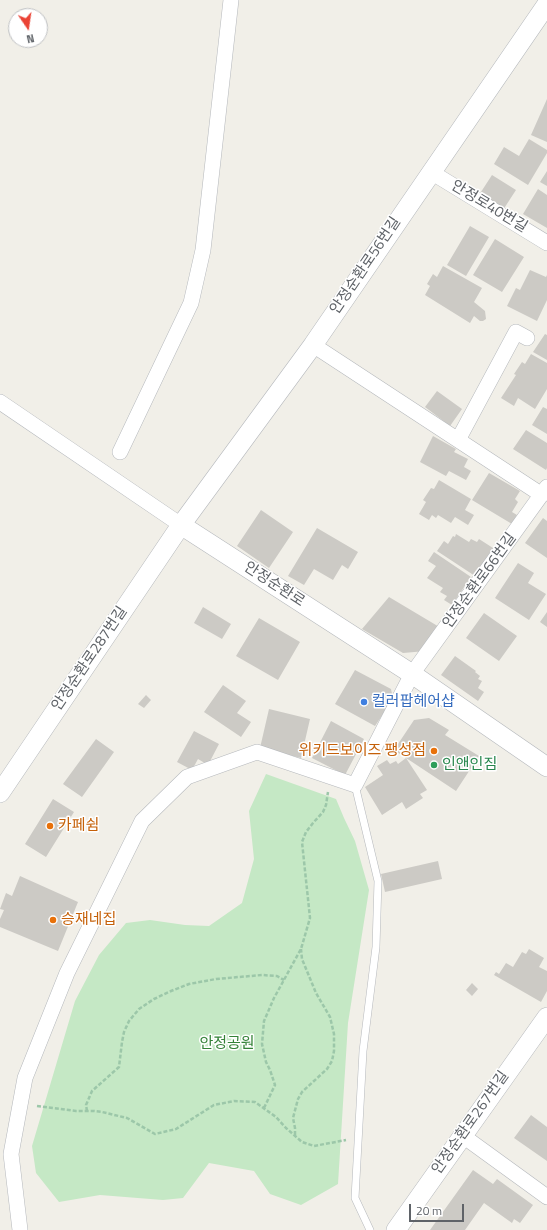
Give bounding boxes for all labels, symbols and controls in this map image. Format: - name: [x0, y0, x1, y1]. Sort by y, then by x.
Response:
- north arrow: [8, 8, 48, 48]
- text: N: [25, 30, 36, 47]
- street label: 안정로40번길: [448, 177, 530, 237]
- street label: 안정순환로56번길: [327, 214, 405, 318]
- street label: 안정순환로66번길: [439, 530, 521, 632]
- street label: 안정순환로: [240, 559, 308, 611]
- street label: 안정순환로287번길: [48, 603, 132, 715]
- place label: 컬러팝헤어샵: [372, 693, 455, 711]
- marker: 컬러팝헤어샵: [359, 697, 369, 707]
- place label: 위키드보이즈 팽성점: [299, 742, 426, 760]
- marker: 위키드보이즈 팽성점: [429, 746, 439, 756]
- place label: 인앤인짐: [442, 756, 497, 774]
- marker: 인앤인짐: [429, 760, 439, 770]
- place label: 카페쉼: [58, 817, 99, 835]
- marker: 카페쉼: [45, 821, 55, 831]
- place label: 승재네집: [61, 911, 116, 929]
- marker: 승재네집: [48, 915, 58, 925]
- park label: 안정공원: [199, 1035, 255, 1053]
- street label: 안정순환로267번길: [429, 1068, 513, 1178]
- scale bar: [411, 1196, 466, 1222]
- text: 20 m: [416, 1201, 442, 1220]

